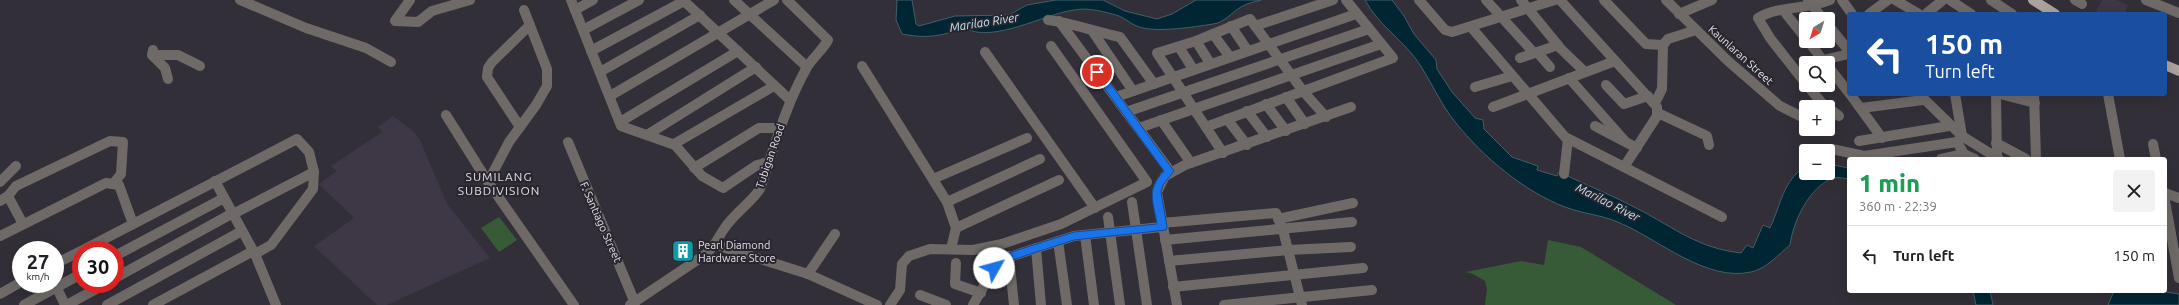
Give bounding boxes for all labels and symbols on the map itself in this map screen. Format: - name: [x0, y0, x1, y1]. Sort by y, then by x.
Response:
- water label: Marilao River: [948, 10, 1020, 34]
- north arrow: [1799, 12, 1835, 48]
- street label: Kaunlaran Street: [1706, 23, 1776, 88]
- pin: [1080, 55, 1114, 89]
- street label: Tubigan Road: [753, 122, 787, 190]
- district label: SUMILANG SUBDIVISION: [458, 170, 540, 197]
- street label: F. Santiago Street: [578, 180, 624, 265]
- water label: Marilao River: [1574, 180, 1642, 224]
- building icon: Pearl Diamond Hardware Store: [670, 238, 696, 264]
- place label: Pearl Diamond Hardware Store: [698, 239, 776, 264]
- speed limit sign: 30: [72, 241, 124, 293]
- position arrow: [973, 247, 1015, 289]

